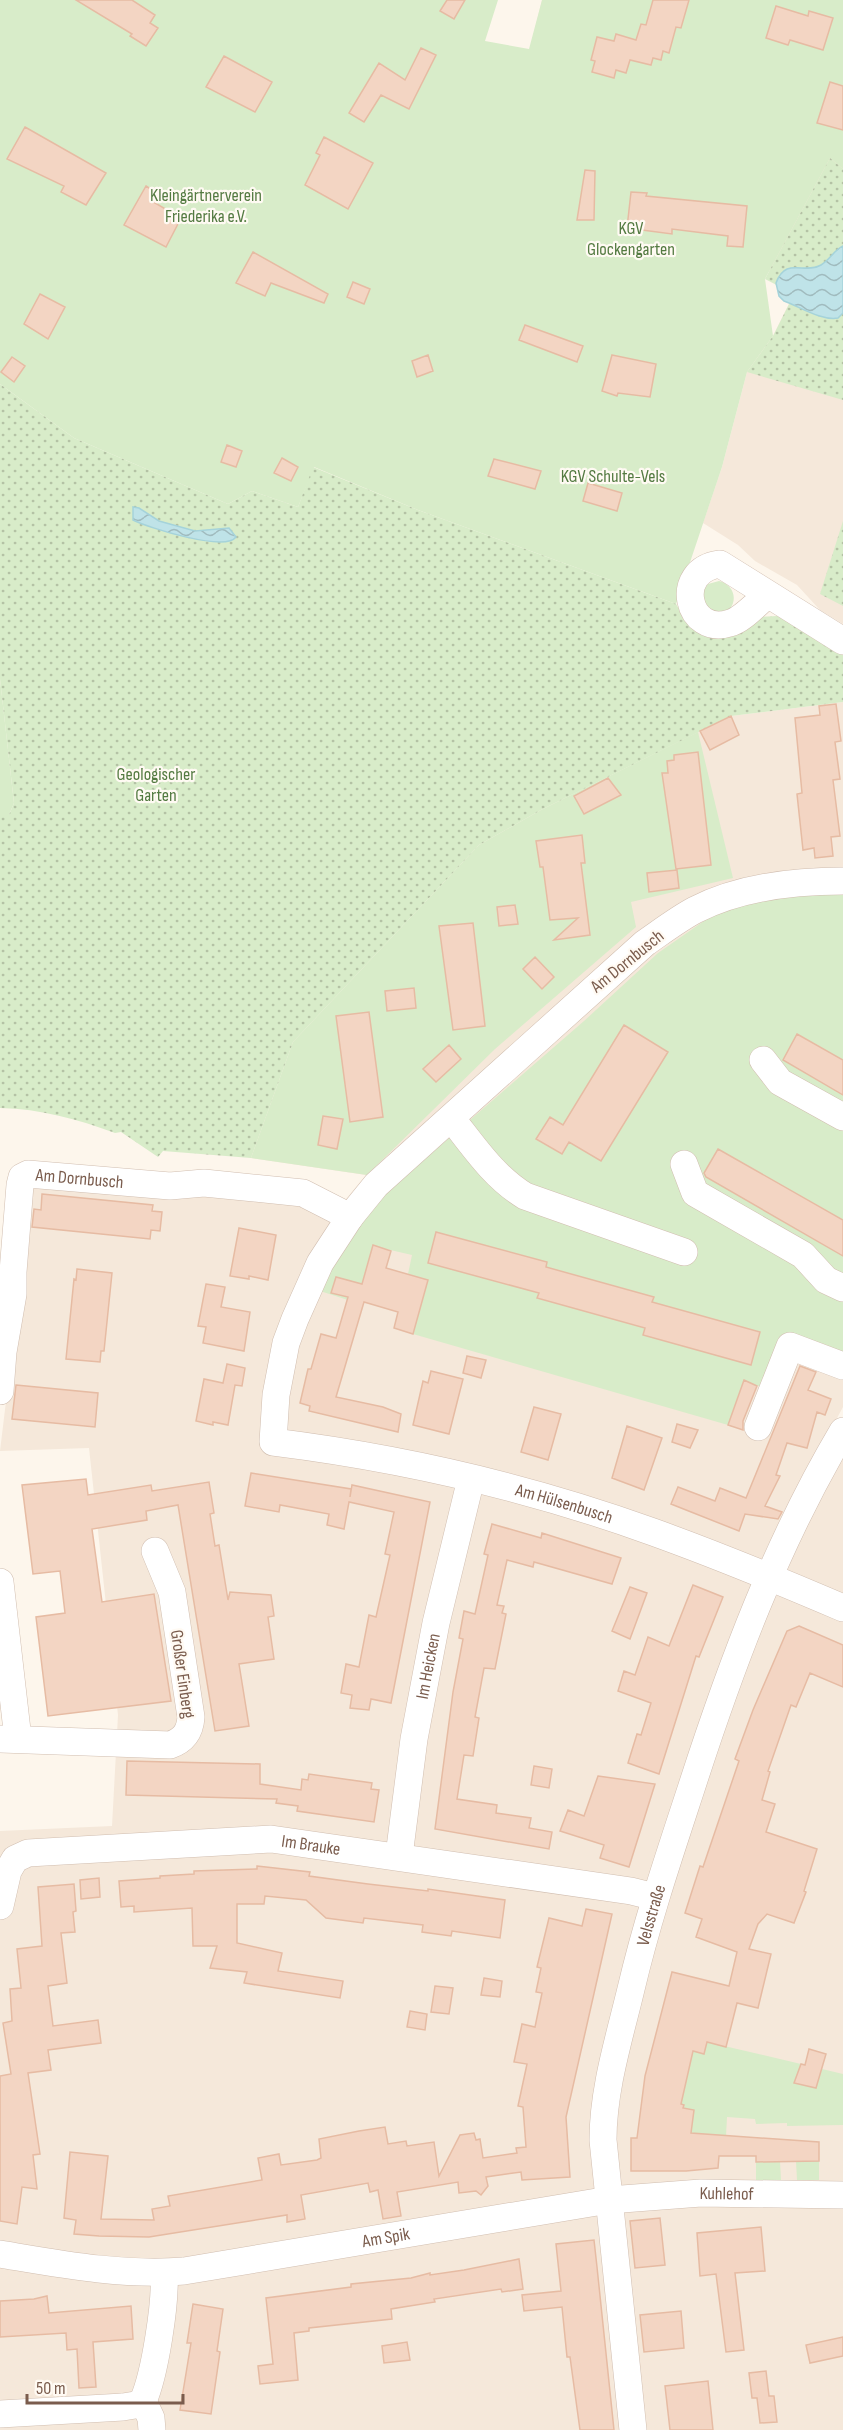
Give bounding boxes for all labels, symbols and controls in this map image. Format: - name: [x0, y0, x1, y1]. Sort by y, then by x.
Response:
- park label: Kleingärtnerverein Friederika e.V.: [150, 185, 262, 227]
- park label: KGV Glockengarten: [587, 218, 675, 260]
- park label: KGV Schulte-Vels: [561, 466, 665, 487]
- park label: Geologischer Garten: [117, 764, 195, 806]
- street label: Am Dornbusch: [586, 926, 668, 998]
- street label: Am Dornbusch: [34, 1165, 124, 1193]
- street label: Am Hülsenbusch: [512, 1479, 615, 1528]
- street label: Großer Einberg: [166, 1628, 199, 1720]
- street label: Im Heicken: [412, 1632, 445, 1701]
- street label: Im Brauke: [280, 1831, 342, 1860]
- street label: Velsstraße: [632, 1882, 670, 1948]
- street label: Kuhlehof: [699, 2183, 755, 2205]
- street label: Am Spik: [360, 2223, 411, 2252]
- scale bar: [27, 2367, 183, 2405]
- text: 50 m: [36, 2378, 66, 2399]

